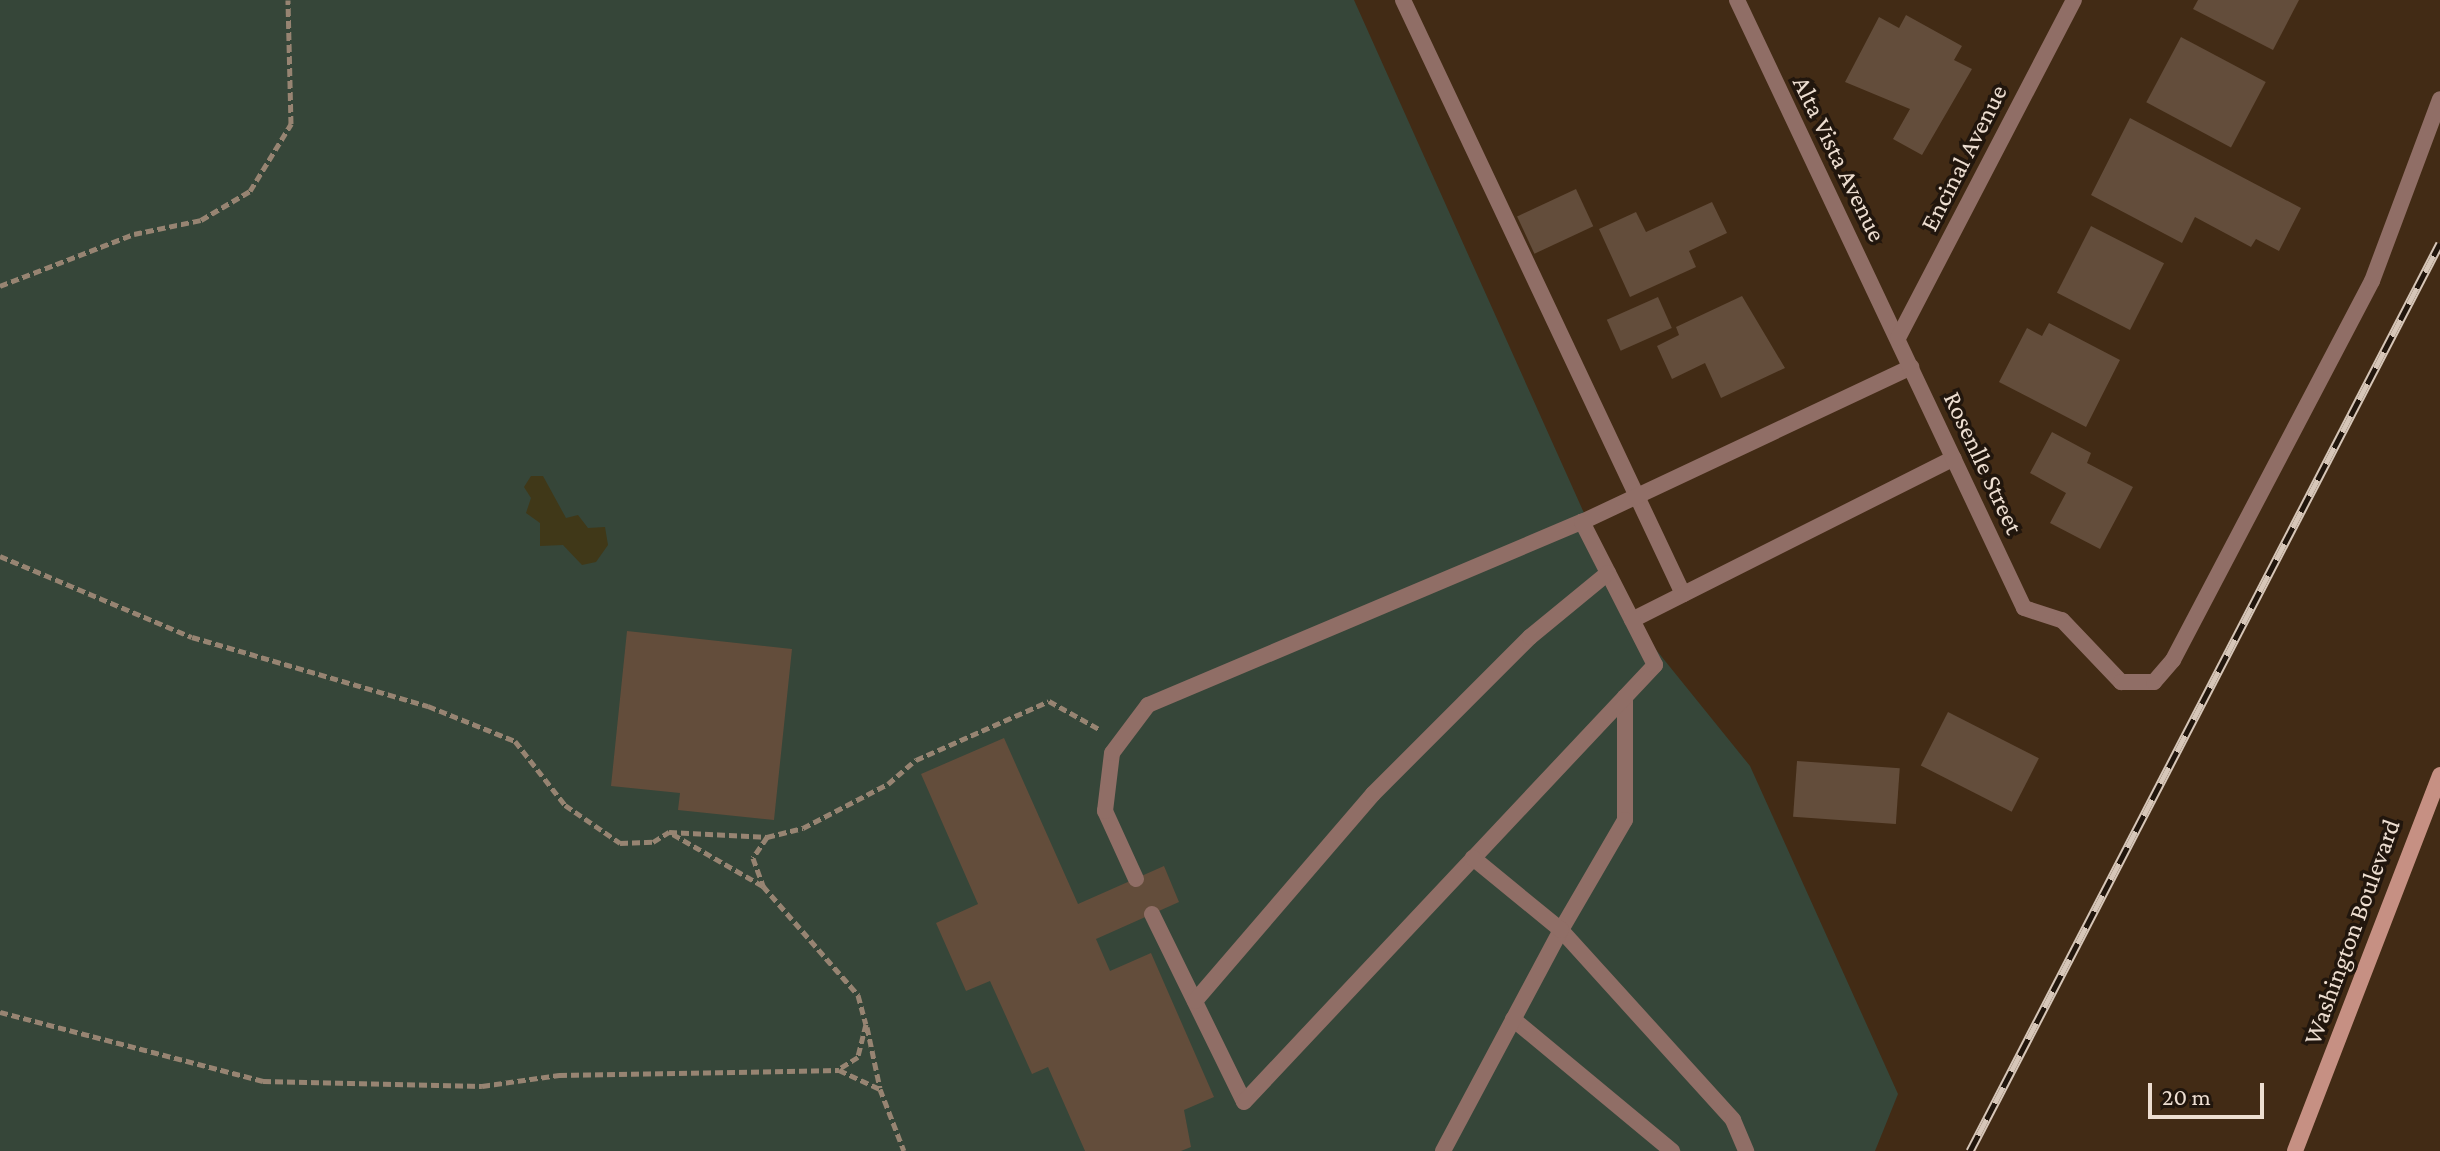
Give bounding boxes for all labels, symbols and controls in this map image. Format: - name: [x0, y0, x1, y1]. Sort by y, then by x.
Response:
- street label: Alta Vista Avenue: [1785, 71, 1893, 247]
- street label: Encinal Avenue: [1914, 80, 2014, 236]
- street label: Rosenlle Street: [1936, 387, 2030, 539]
- street label: Washington Boulevard: [2297, 815, 2407, 1049]
- scale bar: [2152, 1067, 2268, 1117]
- text: 20 m: [2162, 1083, 2211, 1110]

